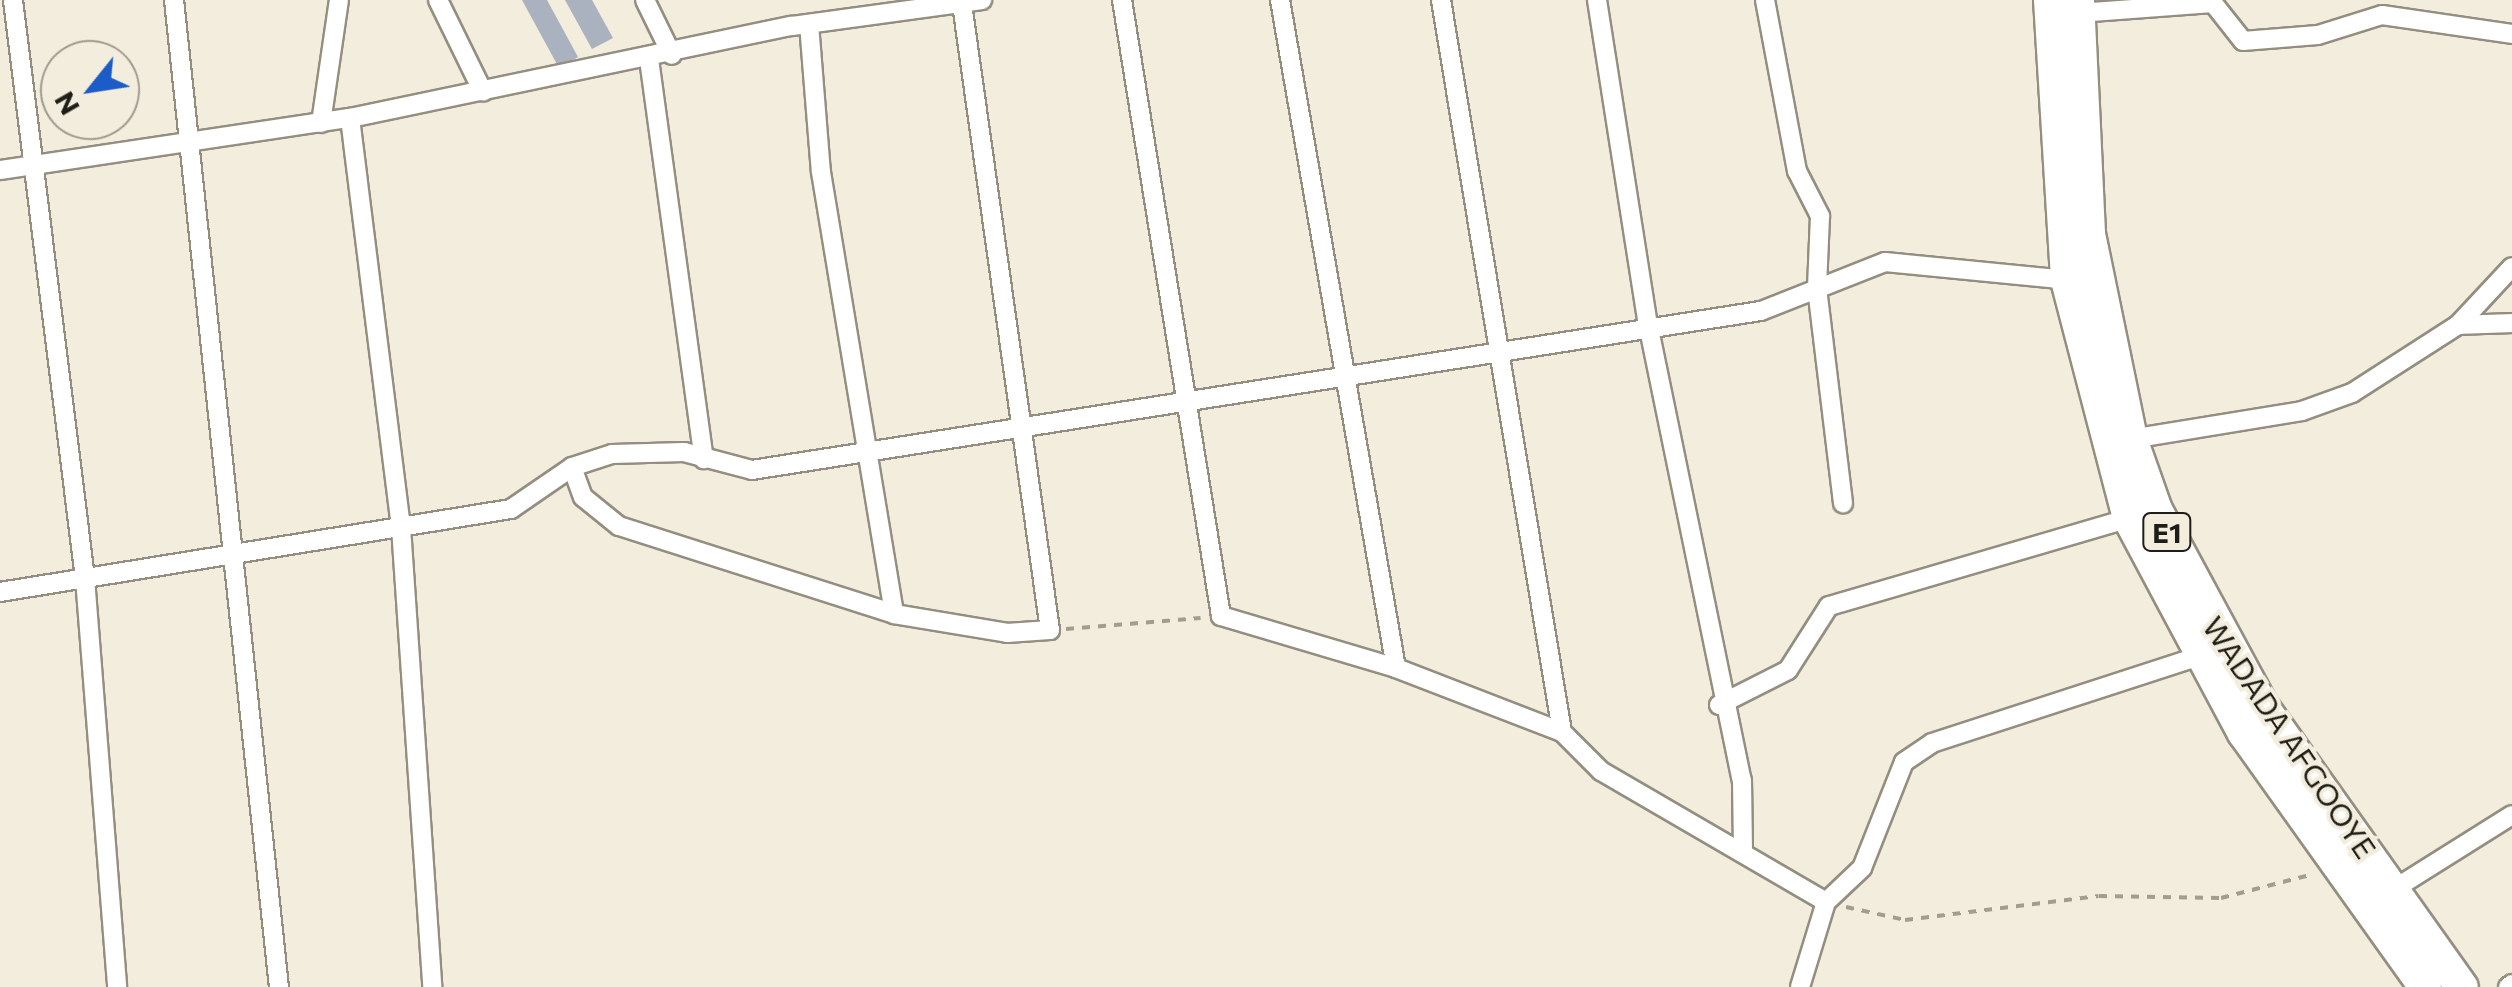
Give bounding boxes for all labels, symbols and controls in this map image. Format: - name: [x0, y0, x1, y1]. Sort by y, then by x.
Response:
- north arrow: [40, 40, 140, 140]
- text: N: [46, 86, 86, 122]
- road number: E1: [2142, 509, 2192, 555]
- street label: WADADA AFGOOYE: [2196, 609, 2384, 865]

